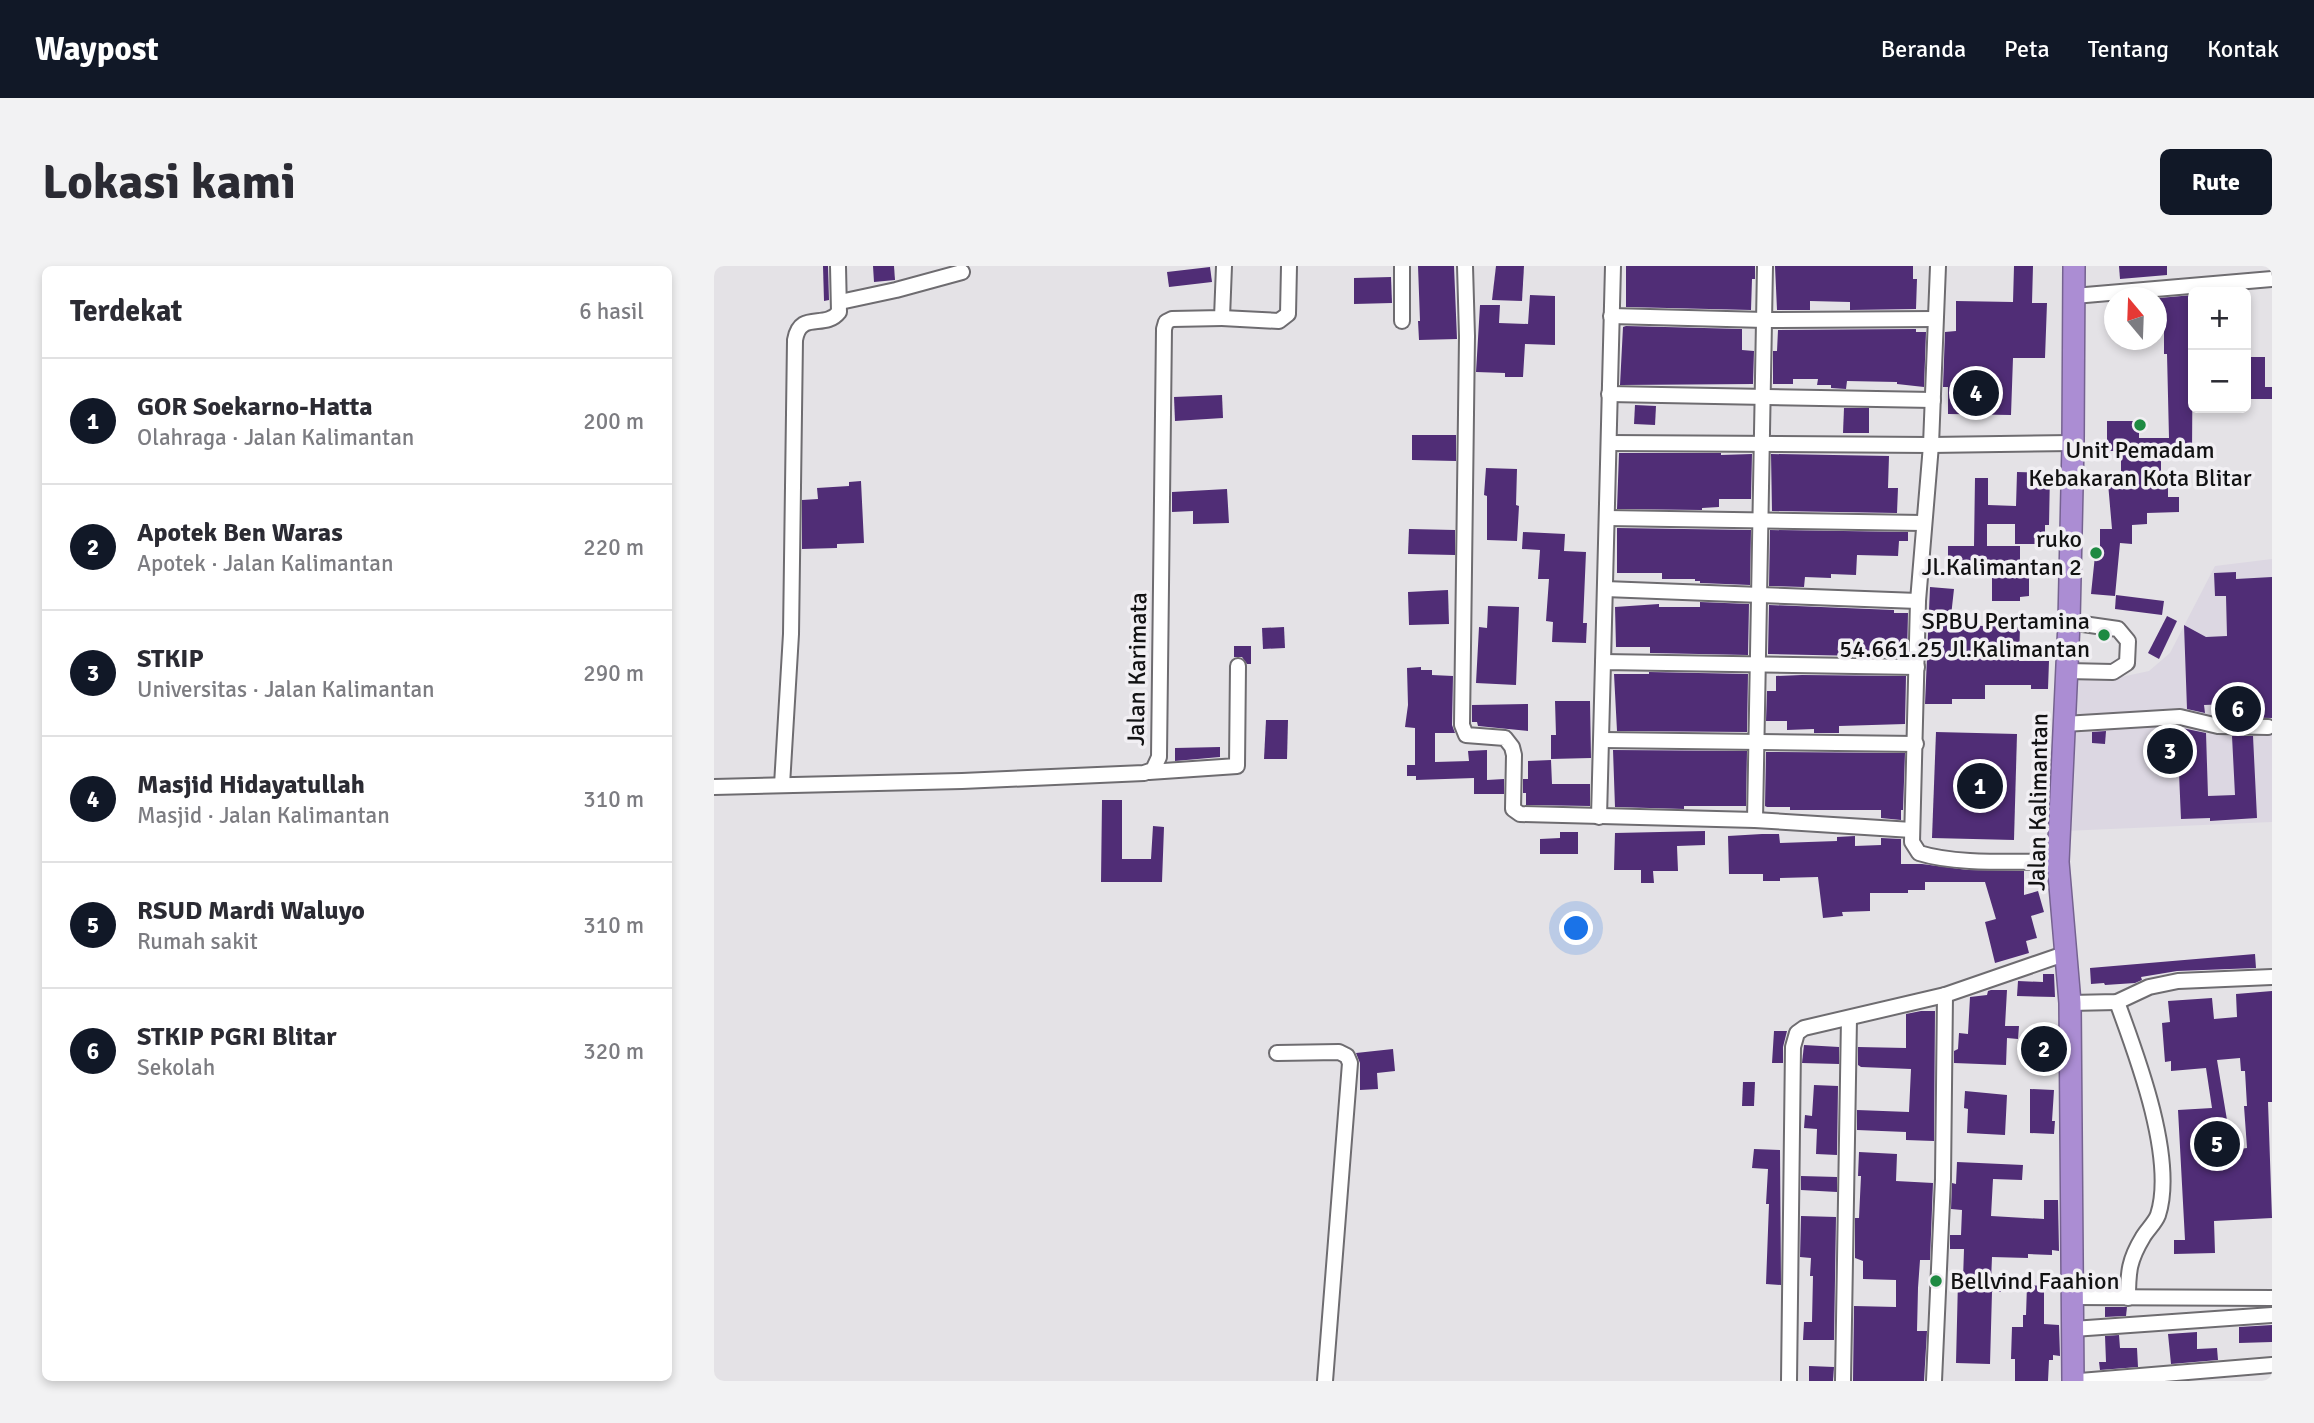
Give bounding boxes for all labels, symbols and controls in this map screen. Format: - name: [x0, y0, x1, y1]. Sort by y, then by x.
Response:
- text: Waypost: [35, 29, 159, 70]
- text: Beranda: [1881, 34, 1966, 64]
- text: Peta: [2004, 34, 2050, 64]
- text: Tentang: [2088, 34, 2169, 64]
- text: Kontak: [2207, 34, 2279, 64]
- button: Rute: [2160, 149, 2272, 215]
- text: Lokasi kami: [42, 152, 296, 212]
- north arrow: [2104, 287, 2167, 350]
- map controls: [2188, 287, 2251, 413]
- button: +: [2188, 287, 2251, 350]
- text: Terdekat: [70, 293, 182, 330]
- text: 6 hasil: [579, 297, 644, 326]
- button: −: [2188, 350, 2251, 413]
- pin: 4: [1953, 367, 1999, 419]
- text: GOR Soekarno-Hatta: [137, 391, 373, 423]
- text: 1: [87, 407, 99, 436]
- text: 200 m: [583, 407, 644, 436]
- marker: Unit Pemadam Kebakaran Kota Blitar: [2132, 417, 2148, 433]
- text: Olahraga · Jalan Kalimantan: [137, 423, 414, 452]
- place label: Unit Pemadam Kebakaran Kota Blitar: [2028, 435, 2252, 493]
- text: Apotek Ben Waras: [137, 517, 343, 549]
- place label: ruko Jl.Kalimantan 2: [1922, 524, 2082, 582]
- text: 2: [87, 533, 99, 562]
- text: 220 m: [583, 533, 644, 562]
- marker: ruko Jl.Kalimantan 2: [2088, 545, 2104, 561]
- text: Apotek · Jalan Kalimantan: [137, 549, 393, 578]
- street label: Jalan Karimata: [1121, 592, 1153, 746]
- place label: SPBU Pertamina 54.661.25 Jl.Kalimantan: [1839, 606, 2090, 664]
- marker: SPBU Pertamina 54.661.25 Jl.Kalimantan: [2096, 627, 2112, 643]
- text: STKIP: [137, 643, 204, 675]
- text: 3: [87, 659, 99, 688]
- text: 290 m: [583, 659, 644, 688]
- text: Universitas · Jalan Kalimantan: [137, 675, 435, 704]
- pin: 6: [2215, 683, 2261, 735]
- street label: Jalan Kalimantan: [2021, 713, 2055, 891]
- pin: 3: [2147, 725, 2193, 777]
- pin: 1: [1957, 760, 2003, 812]
- text: Masjid Hidayatullah: [137, 769, 365, 801]
- text: 4: [87, 785, 99, 814]
- text: 310 m: [583, 785, 644, 814]
- text: Masjid · Jalan Kalimantan: [137, 801, 390, 830]
- text: RSUD Mardi Waluyo: [137, 895, 365, 927]
- text: 5: [87, 911, 99, 940]
- text: 310 m: [583, 911, 644, 940]
- your location: [1559, 911, 1593, 945]
- text: Rumah sakit: [137, 927, 258, 956]
- text: STKIP PGRI Blitar: [137, 1021, 337, 1053]
- pin: 2: [2021, 1023, 2067, 1075]
- text: 6: [87, 1037, 99, 1066]
- text: 320 m: [583, 1037, 644, 1066]
- text: Sekolah: [137, 1053, 215, 1082]
- pin: 5: [2194, 1118, 2240, 1170]
- place label: Bellvind Faahion: [1950, 1266, 2120, 1296]
- marker: Bellvind Faahion: [1928, 1273, 1944, 1289]

